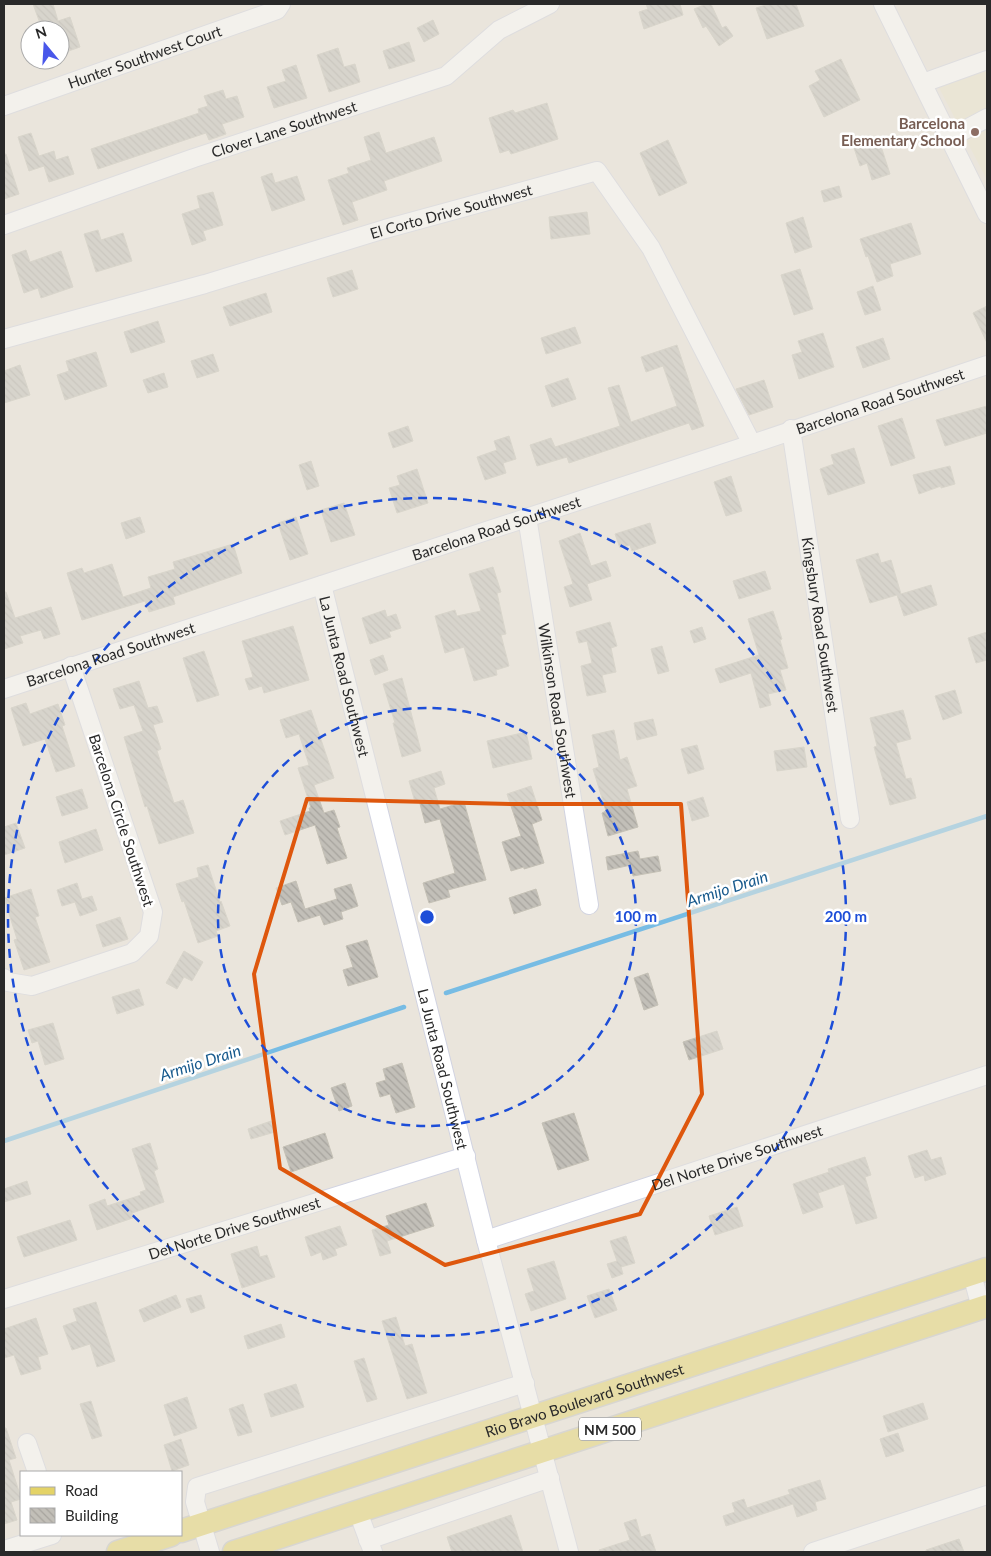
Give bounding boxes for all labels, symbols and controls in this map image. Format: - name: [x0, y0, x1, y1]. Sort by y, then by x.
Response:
- north arrow: [20, 20, 70, 70]
- street label: Hunter Southwest Court: [65, 21, 224, 92]
- text: N: [33, 22, 49, 42]
- street label: Clover Lane Southwest: [209, 97, 359, 161]
- place label: Barcelona Elementary School: [841, 114, 965, 149]
- marker: Barcelona Elementary School: [969, 126, 981, 138]
- street label: El Corto Drive Southwest: [368, 180, 535, 242]
- street label: Barcelona Road Southwest: [793, 364, 967, 438]
- street label: Barcelona Road Southwest: [410, 492, 583, 564]
- street label: Kingsbury Road Southwest: [798, 536, 843, 714]
- street label: La Junta Road Southwest: [316, 594, 374, 759]
- street label: Barcelona Road Southwest: [24, 618, 198, 690]
- street label: Wilkinson Road Southwest: [535, 622, 581, 800]
- street label: Barcelona Circle Southwest: [86, 732, 159, 909]
- water label: Armijo Drain: [683, 866, 770, 910]
- text: 100 m: [615, 907, 657, 925]
- text: 200 m: [825, 907, 867, 925]
- centre of rings: [418, 908, 436, 926]
- street label: La Junta Road Southwest: [414, 987, 472, 1152]
- water label: Armijo Drain: [156, 1040, 243, 1084]
- street label: Del Norte Drive Southwest: [649, 1121, 825, 1194]
- street label: Del Norte Drive Southwest: [146, 1193, 323, 1263]
- street label: Rio Bravo Boulevard Southwest: [483, 1359, 686, 1441]
- road number: NM 500: [579, 1418, 641, 1440]
- legend: [20, 1471, 182, 1536]
- text: Road: [65, 1481, 98, 1499]
- text: Building: [65, 1506, 118, 1524]

